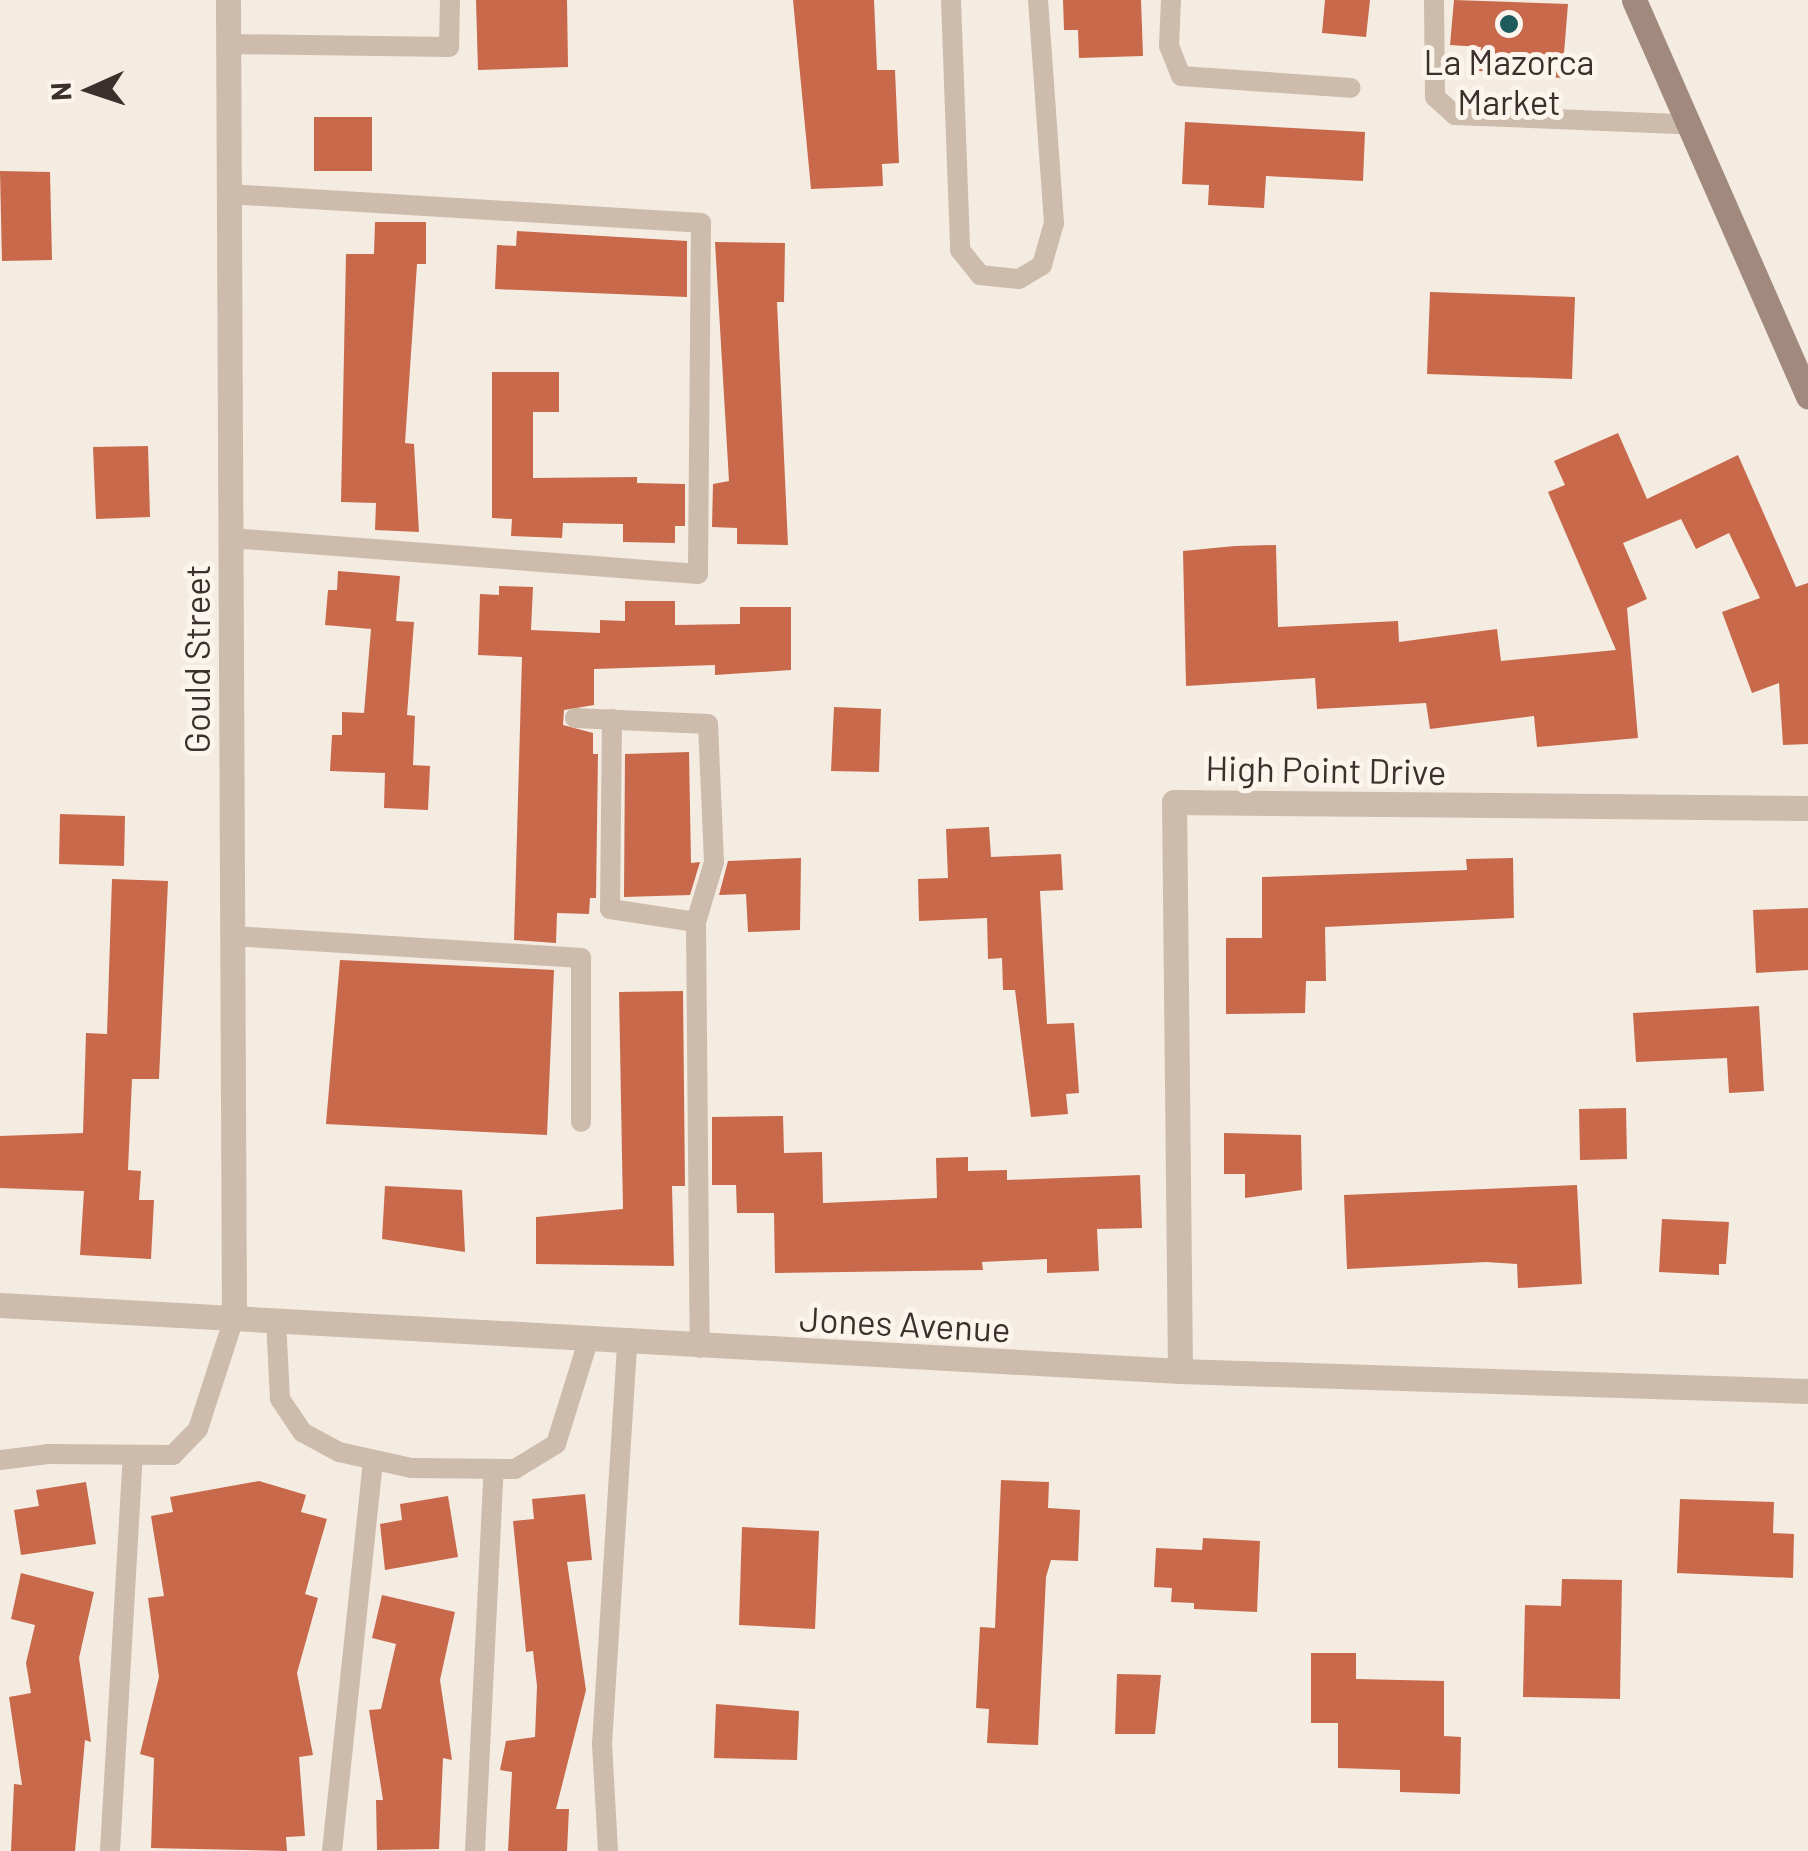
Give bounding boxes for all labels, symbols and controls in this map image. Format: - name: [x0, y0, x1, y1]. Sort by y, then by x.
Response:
- marker: La Mazorca Market: [1498, 13, 1520, 35]
- north arrow: [40, 40, 140, 140]
- place label: La Mazorca Market: [1424, 40, 1594, 122]
- text: N: [43, 81, 78, 102]
- street label: Gould Street: [175, 565, 217, 753]
- street label: High Point Drive: [1205, 746, 1447, 792]
- street label: Jones Avenue: [798, 1296, 1012, 1350]

